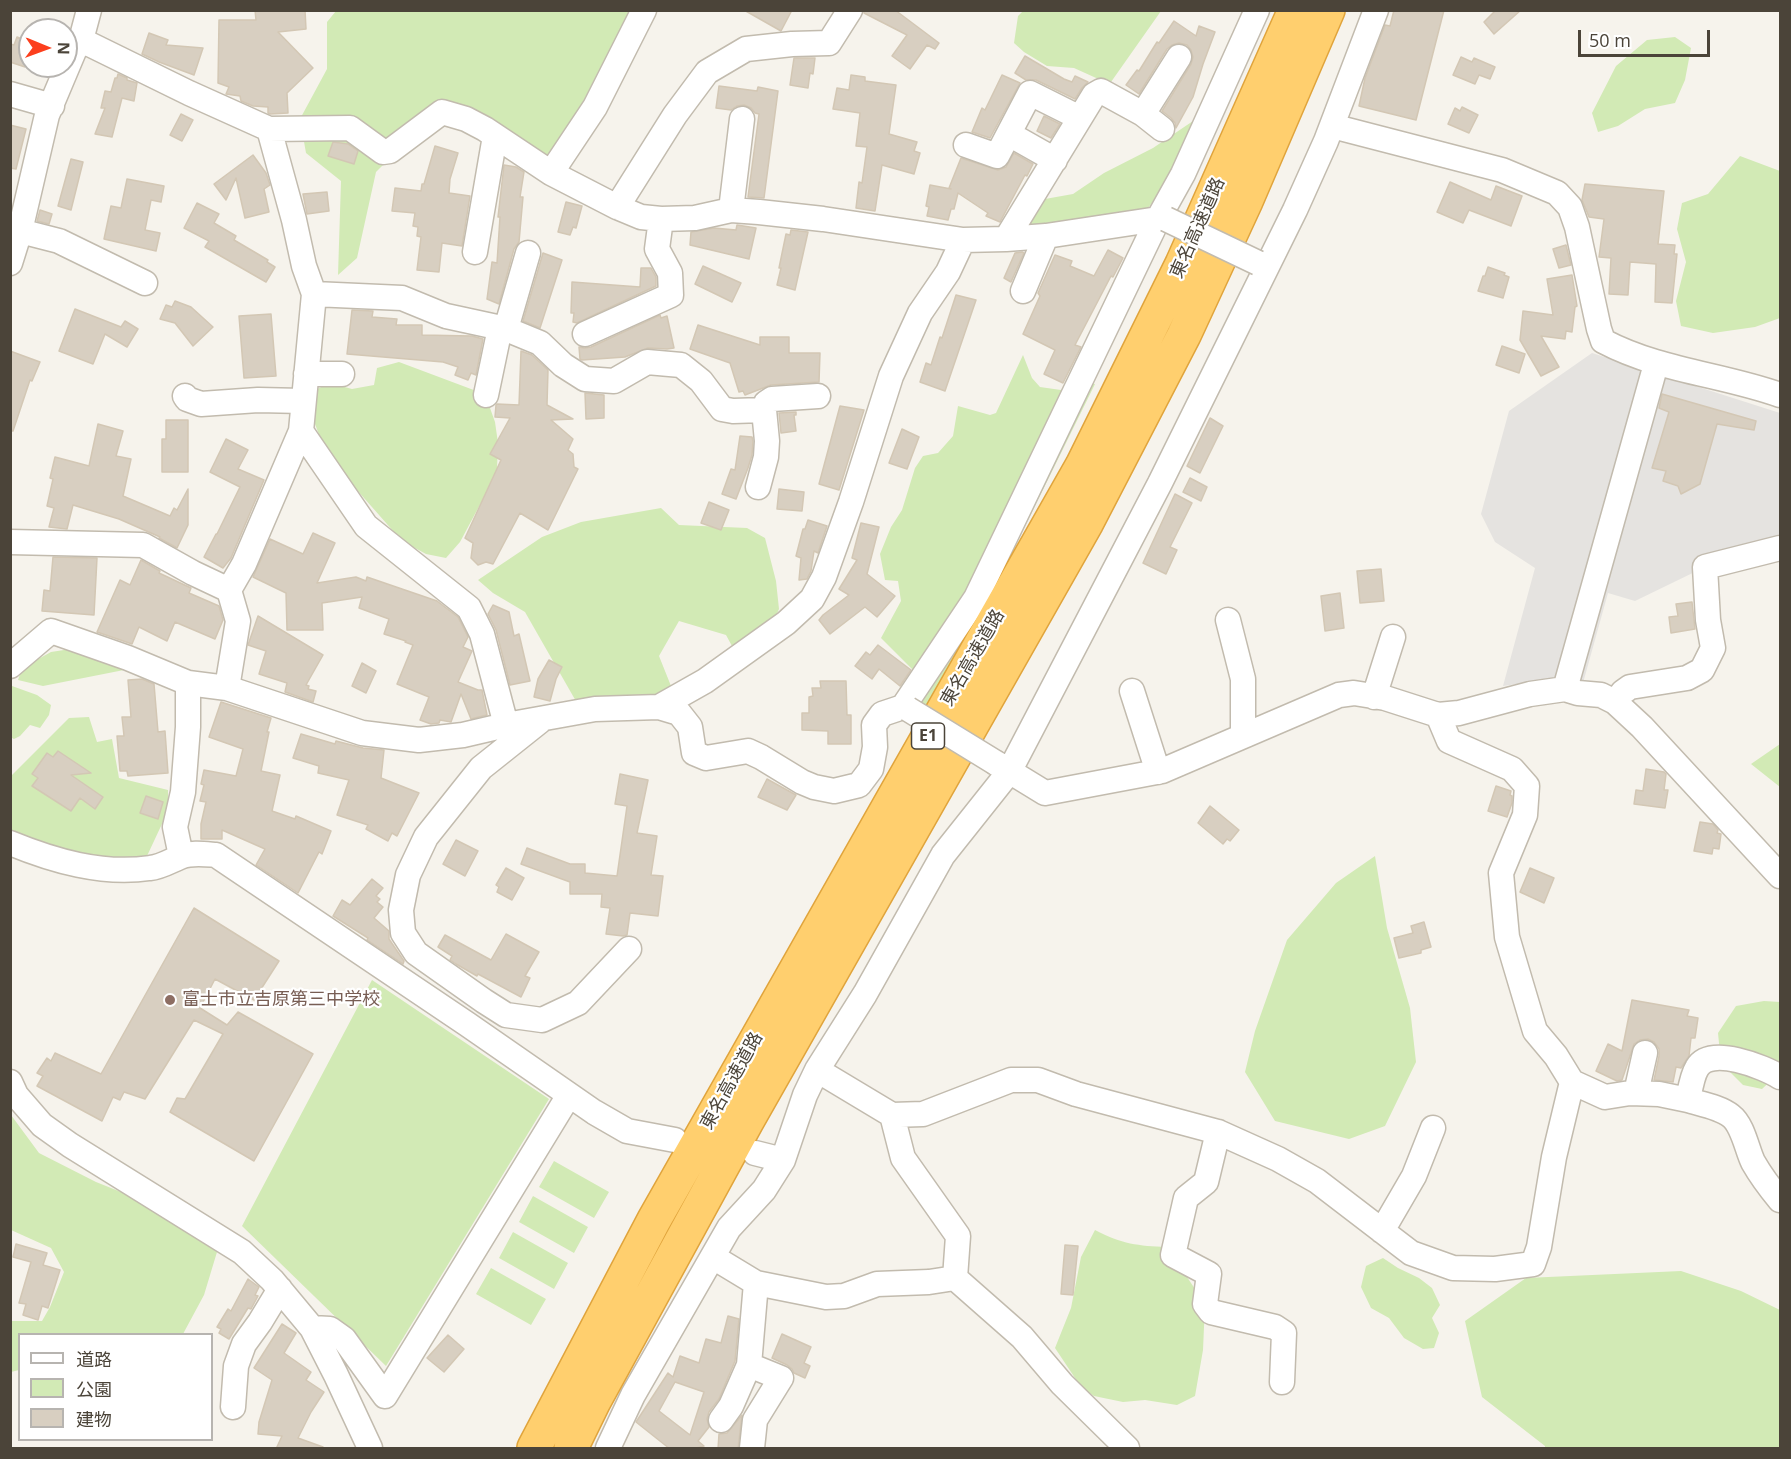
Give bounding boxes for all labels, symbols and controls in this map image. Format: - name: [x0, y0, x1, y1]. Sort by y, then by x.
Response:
- north arrow: [18, 18, 78, 78]
- scale bar: [1581, 18, 1713, 56]
- text: 50 m: [1589, 28, 1631, 52]
- text: N: [53, 42, 75, 55]
- street label: 東名高速道路: [1166, 174, 1230, 282]
- street label: 東名高速道路: [937, 606, 1009, 710]
- road number: E1: [912, 723, 944, 749]
- place label: 富士市立吉原第三中学校: [182, 989, 380, 1011]
- marker: 富士市立吉原第三中学校: [163, 993, 177, 1007]
- street label: 東名高速道路: [696, 1029, 768, 1133]
- legend: [18, 1333, 213, 1441]
- text: 道路: [76, 1347, 112, 1371]
- text: 公園: [76, 1377, 112, 1401]
- text: 建物: [76, 1407, 112, 1431]

